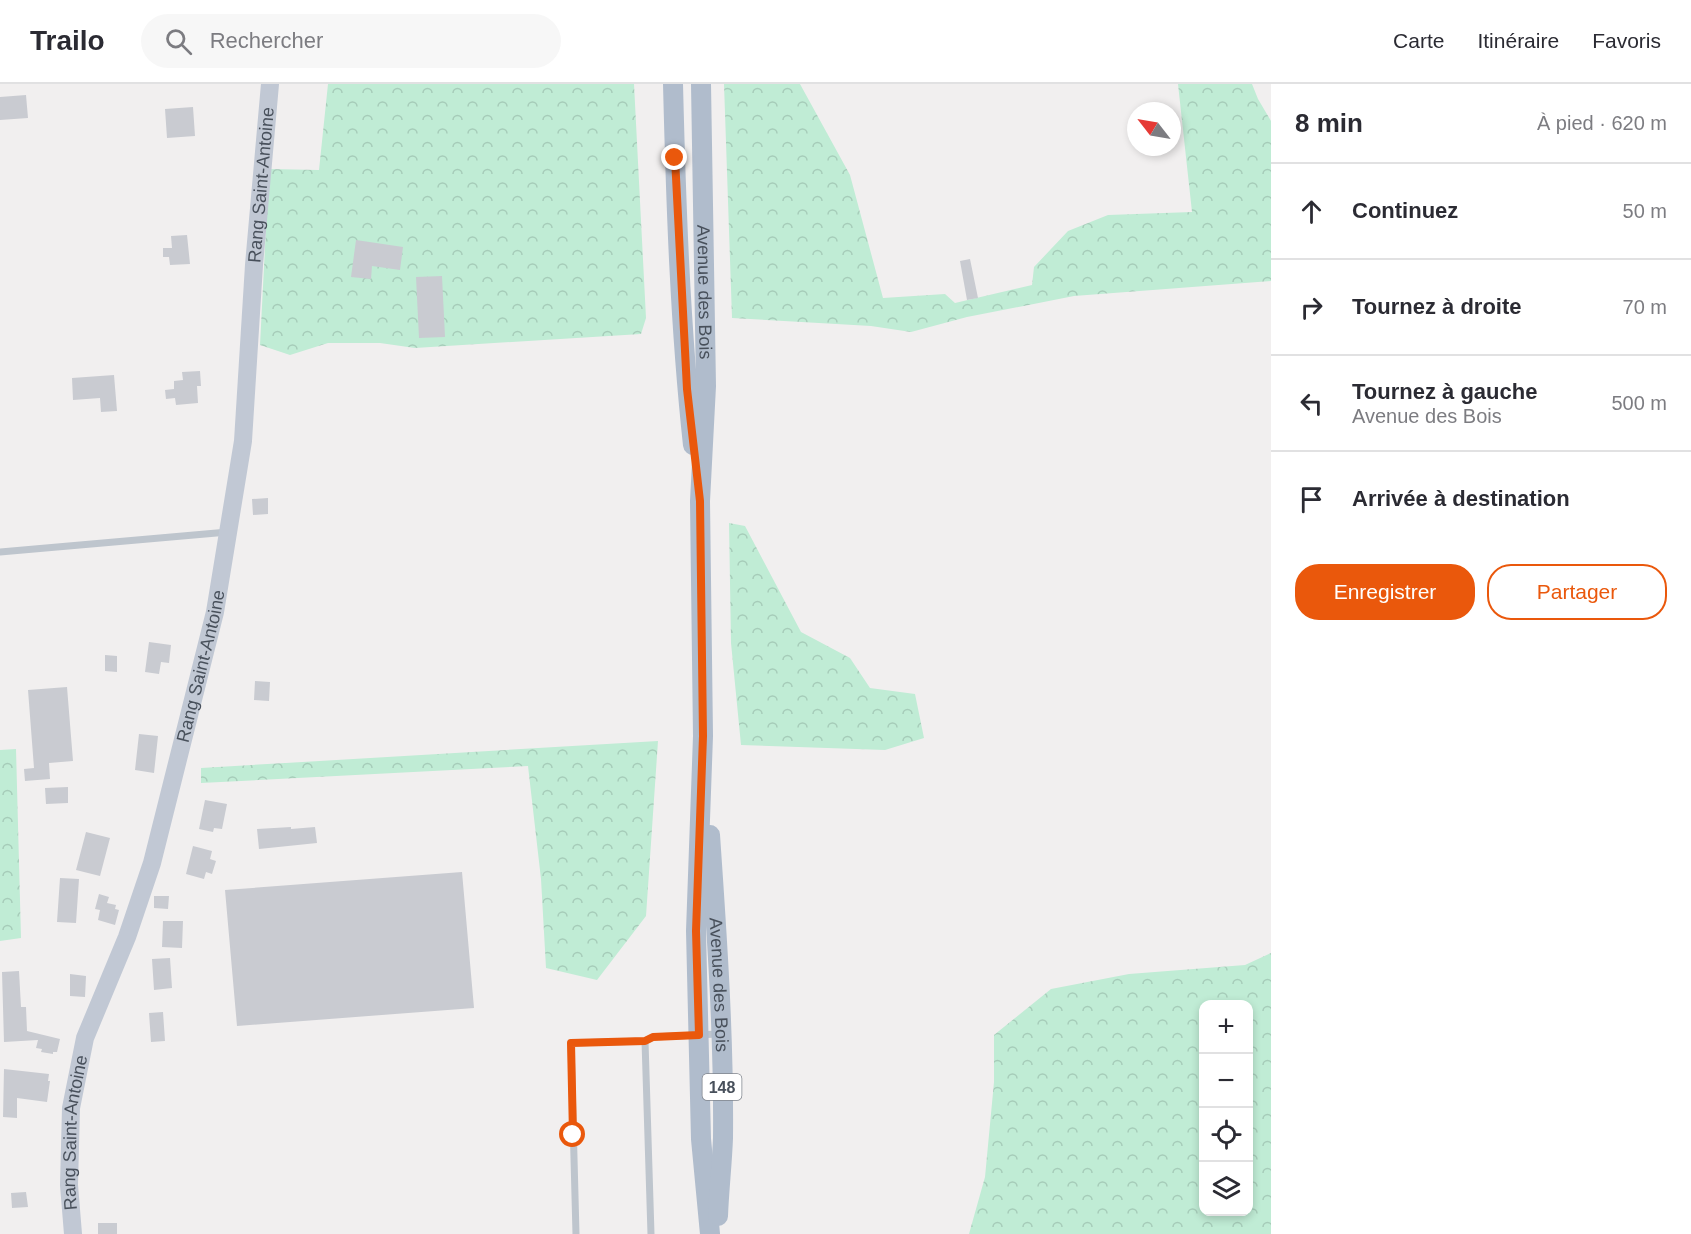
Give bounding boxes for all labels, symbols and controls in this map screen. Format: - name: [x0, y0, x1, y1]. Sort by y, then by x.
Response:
- search box: [141, 14, 561, 68]
- text: Trailo: [30, 25, 105, 56]
- icon: search: [162, 25, 195, 58]
- text: Rechercher: [210, 28, 323, 53]
- text: Carte: [1393, 29, 1444, 52]
- text: Itinéraire: [1477, 29, 1559, 52]
- text: Favoris: [1592, 29, 1661, 52]
- north arrow: [1127, 102, 1181, 156]
- street label: Rang Saint-Antoine: [244, 106, 278, 263]
- text: 8 min: [1295, 108, 1363, 138]
- text: À pied · 620 m: [1537, 112, 1667, 134]
- route end: [661, 144, 687, 170]
- icon: ahead: [1295, 195, 1328, 228]
- text: Continuez: [1352, 198, 1458, 223]
- text: 50 m: [1623, 200, 1667, 222]
- street label: Avenue des Bois: [693, 224, 716, 360]
- icon: right: [1295, 291, 1328, 324]
- text: Tournez à droite: [1352, 294, 1522, 319]
- text: 70 m: [1623, 296, 1667, 318]
- text: Tournez à gauche: [1352, 379, 1537, 404]
- icon: left: [1295, 387, 1328, 420]
- text: 500 m: [1611, 392, 1667, 414]
- text: Avenue des Bois: [1352, 405, 1502, 427]
- icon: arrive: [1295, 483, 1328, 516]
- text: Arrivée à destination: [1352, 486, 1570, 511]
- button: Enregistrer: [1295, 564, 1475, 620]
- button: Partager: [1487, 564, 1667, 620]
- street label: Rang Saint-Antoine: [173, 588, 228, 744]
- street label: Avenue des Bois: [706, 917, 732, 1052]
- map controls: [1199, 1000, 1253, 1216]
- button: +: [1199, 1000, 1253, 1054]
- street label: Rang Saint-Antoine: [59, 1053, 91, 1211]
- button: −: [1199, 1054, 1253, 1108]
- road number: 148: [702, 1074, 742, 1100]
- button: locate: [1199, 1108, 1253, 1162]
- route start: [559, 1121, 585, 1147]
- button: layers: [1199, 1162, 1253, 1216]

